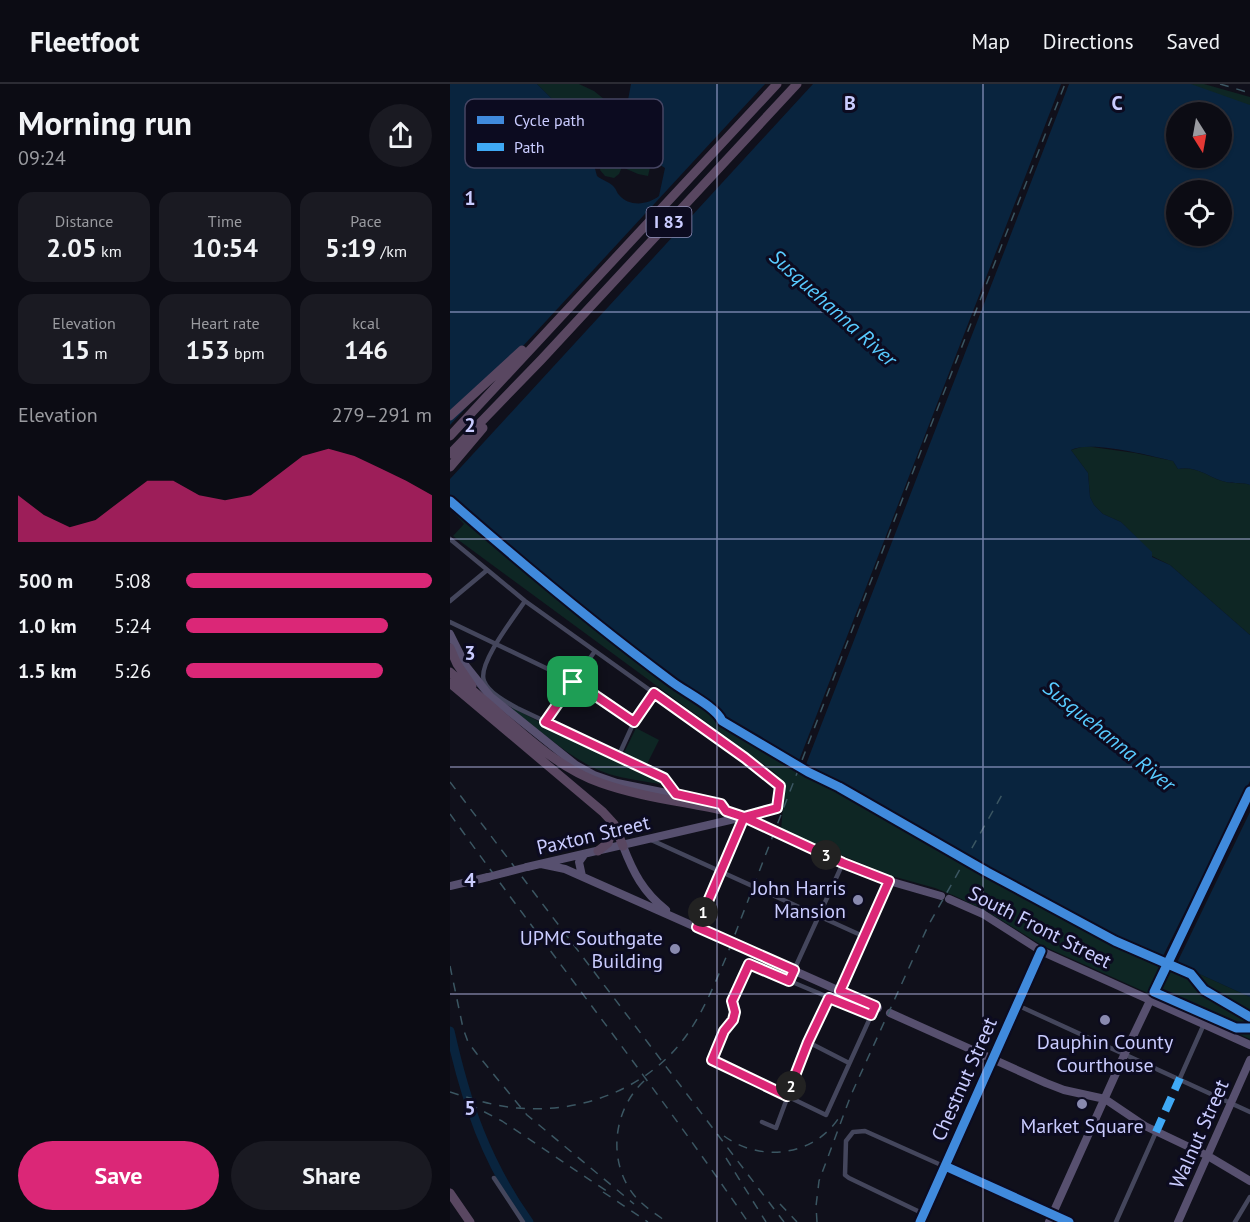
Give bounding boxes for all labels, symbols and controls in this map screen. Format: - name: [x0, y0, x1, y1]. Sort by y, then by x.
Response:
- text: Fleetfoot: [30, 23, 139, 60]
- text: Map: [971, 28, 1010, 55]
- text: Directions: [1043, 28, 1134, 55]
- text: Saved: [1167, 28, 1220, 55]
- text: B: [844, 90, 856, 116]
- text: C: [1111, 90, 1123, 116]
- legend: [465, 99, 663, 168]
- text: Morning run: [18, 101, 192, 144]
- north arrow: [1166, 102, 1232, 168]
- map controls: [1166, 102, 1232, 246]
- button: share: [369, 104, 432, 167]
- text: Cycle path: [514, 110, 585, 130]
- text: Path: [514, 137, 545, 157]
- text: 09:24: [18, 145, 66, 171]
- button: locate: [1166, 180, 1232, 246]
- text: 1: [464, 185, 476, 211]
- road number: I 83: [646, 207, 692, 237]
- text: Distance: [55, 211, 113, 231]
- text: Time: [208, 211, 242, 231]
- text: Pace: [350, 211, 382, 231]
- text: 2.05: [46, 231, 97, 264]
- text: 10:54: [192, 231, 258, 264]
- text: 5:19: [325, 231, 376, 264]
- text: km: [97, 241, 122, 261]
- text: /km: [376, 241, 407, 261]
- water label: Susquehanna River: [764, 243, 904, 373]
- text: Elevation: [52, 313, 116, 333]
- text: Heart rate: [190, 313, 260, 333]
- text: kcal: [352, 313, 380, 333]
- text: 15: [61, 333, 90, 366]
- text: 153: [186, 333, 230, 366]
- text: 146: [344, 333, 388, 366]
- text: m: [90, 343, 107, 363]
- text: bpm: [230, 343, 264, 363]
- text: Elevation: [18, 402, 98, 428]
- text: 279–291 m: [332, 402, 432, 428]
- text: 2: [464, 412, 476, 438]
- text: 500 m: [18, 568, 73, 594]
- text: 5:08: [114, 568, 151, 594]
- text: 1.0 km: [18, 613, 77, 639]
- text: 5:24: [114, 613, 151, 639]
- text: 3: [464, 640, 476, 666]
- pin: [547, 656, 598, 707]
- text: 1.5 km: [18, 658, 77, 684]
- text: 5:26: [114, 658, 151, 684]
- icon: arrive: [556, 665, 589, 698]
- water label: Susquehanna River: [1038, 674, 1183, 799]
- street label: Paxton Street: [534, 809, 652, 861]
- pin: 3: [811, 840, 841, 870]
- text: 3: [821, 845, 831, 865]
- text: 4: [464, 867, 476, 893]
- place label: John Harris Mansion: [751, 875, 846, 924]
- street label: South Front Street: [964, 880, 1116, 974]
- marker: John Harris Mansion: [851, 893, 865, 907]
- pin: 1: [688, 897, 718, 927]
- text: 1: [698, 902, 708, 922]
- place label: UPMC Southgate Building: [520, 925, 663, 974]
- marker: UPMC Southgate Building: [668, 942, 682, 956]
- street label: Chestnut Street: [925, 1013, 1003, 1145]
- marker: Dauphin County Courthouse: [1098, 1013, 1112, 1027]
- place label: Dauphin County Courthouse: [1037, 1029, 1174, 1078]
- pin: 2: [776, 1071, 806, 1101]
- street label: Walnut Street: [1163, 1075, 1235, 1192]
- text: 2: [786, 1076, 796, 1096]
- text: 5: [464, 1095, 476, 1121]
- marker: Market Square: [1075, 1097, 1089, 1111]
- place label: Market Square: [1020, 1113, 1144, 1139]
- button: Save: [18, 1141, 219, 1210]
- button: Share: [231, 1141, 432, 1210]

